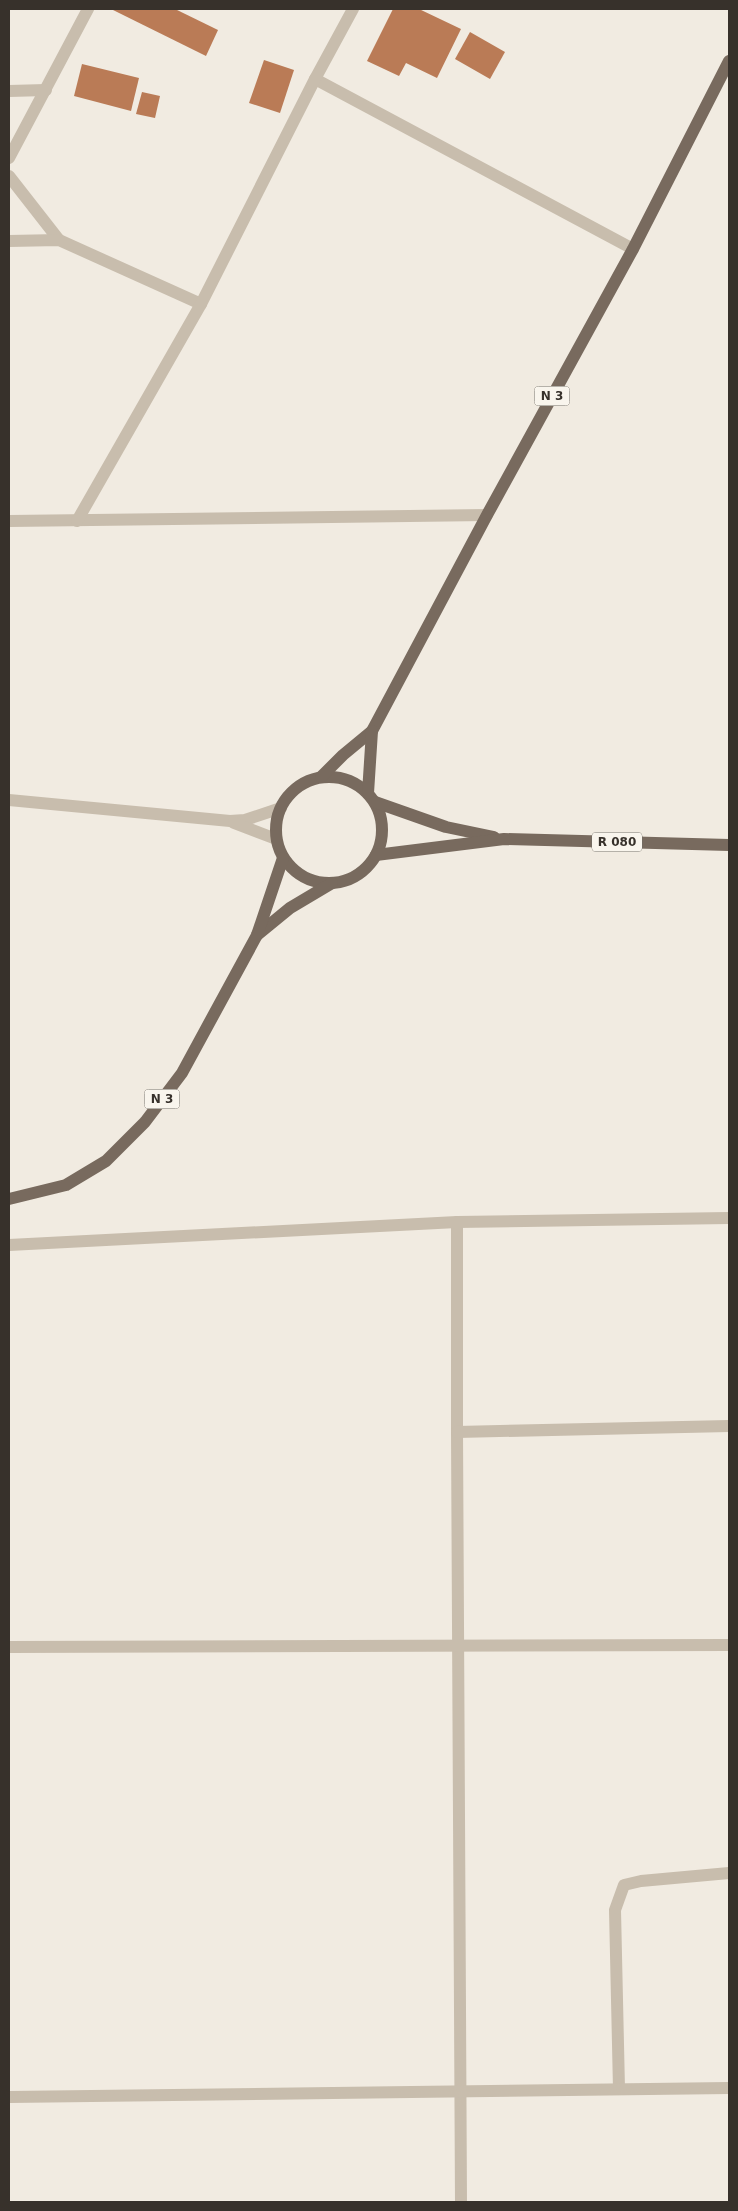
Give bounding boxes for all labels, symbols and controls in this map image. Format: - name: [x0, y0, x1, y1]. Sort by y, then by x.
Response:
- road number: N 3: [534, 386, 570, 406]
- road number: R 080: [592, 832, 642, 852]
- road number: N 3: [144, 1090, 180, 1108]

